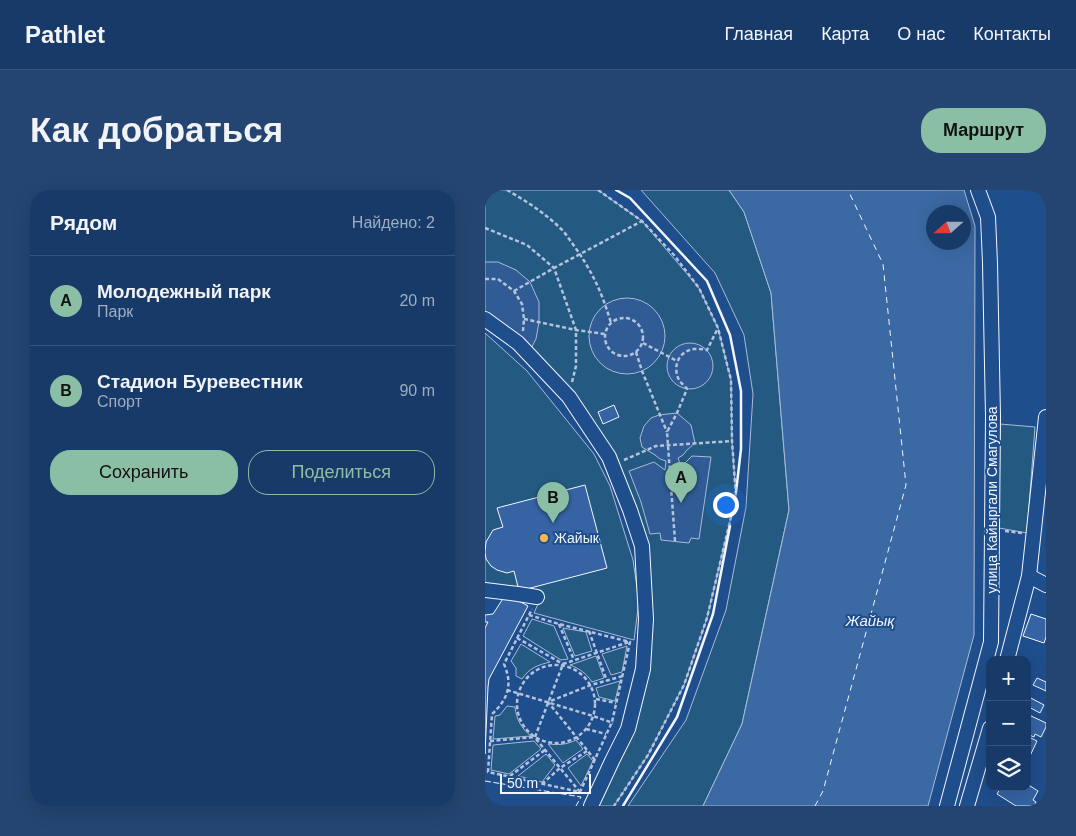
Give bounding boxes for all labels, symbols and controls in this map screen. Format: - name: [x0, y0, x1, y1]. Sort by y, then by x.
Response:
- text: Pathlet: [25, 21, 105, 48]
- text: Главная: [725, 24, 793, 44]
- text: Карта: [821, 24, 869, 44]
- text: О нас: [897, 24, 945, 44]
- text: Контакты: [973, 24, 1051, 44]
- button: Маршрут: [921, 108, 1046, 153]
- text: Как добраться: [30, 110, 283, 149]
- north arrow: [926, 205, 971, 250]
- text: Рядом: [50, 211, 117, 234]
- text: Найдено: 2: [352, 214, 435, 231]
- text: Молодежный парк: [97, 281, 271, 302]
- text: A: [60, 292, 72, 309]
- text: 20 m: [399, 292, 435, 309]
- text: Парк: [97, 303, 133, 320]
- text: Стадион Буревестник: [97, 371, 303, 392]
- text: B: [60, 382, 72, 399]
- text: 90 m: [399, 382, 435, 399]
- text: Спорт: [97, 393, 142, 410]
- street label: улица Кайыргали Смагулова: [984, 406, 1000, 593]
- button: Сохранить: [50, 450, 238, 495]
- button: Поделиться: [248, 450, 435, 495]
- pin: A: [665, 462, 697, 503]
- pin: B: [537, 482, 569, 523]
- your location: [713, 492, 739, 518]
- place label: Жайык: [554, 530, 600, 546]
- marker: Жайык: [538, 532, 550, 544]
- water label: Жайық: [845, 612, 895, 629]
- map controls: [986, 656, 1031, 791]
- button: +: [986, 656, 1031, 701]
- button: −: [986, 701, 1031, 746]
- button: layers: [986, 746, 1031, 791]
- scale bar: [500, 771, 591, 794]
- text: 50 m: [507, 775, 538, 791]

